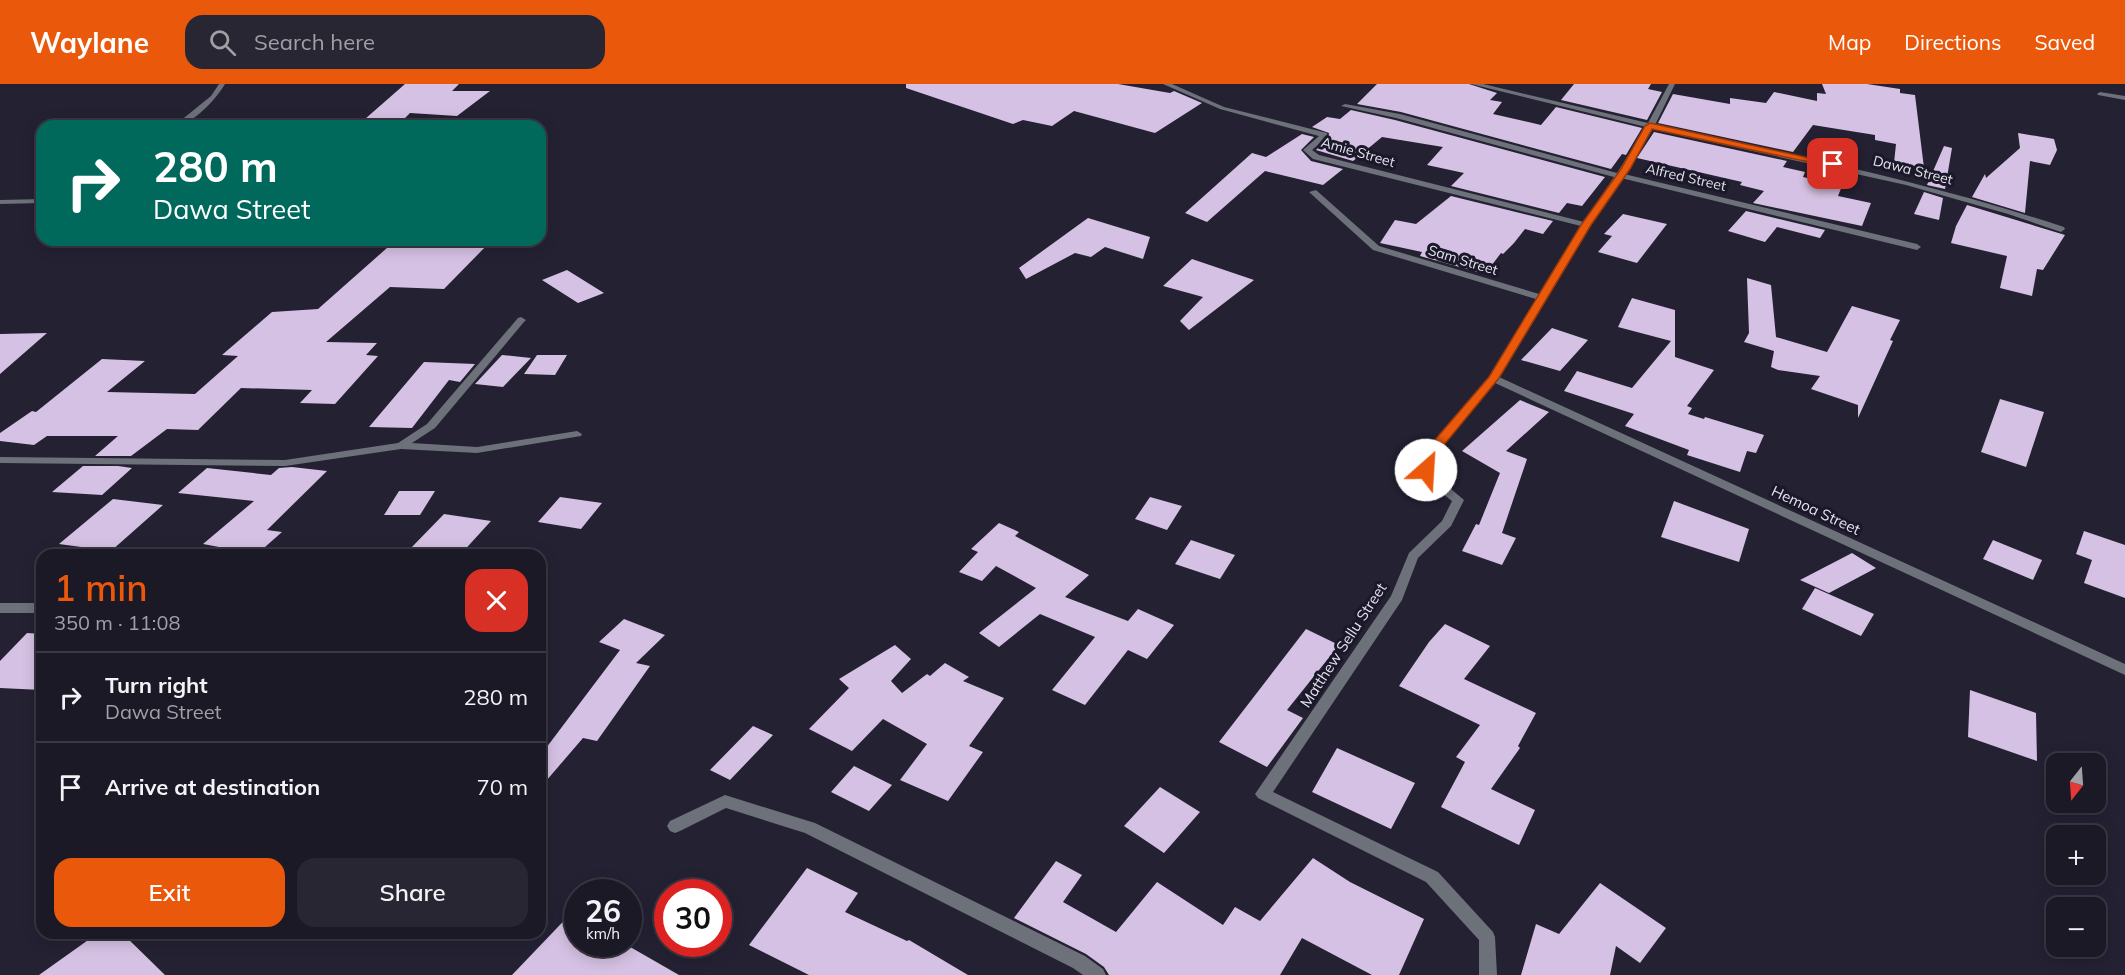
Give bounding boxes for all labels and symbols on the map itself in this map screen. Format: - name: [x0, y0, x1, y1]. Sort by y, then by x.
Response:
- street label: Amie Street: [1319, 133, 1397, 171]
- pin: [1807, 138, 1858, 189]
- street label: Dawa Street: [1871, 151, 1955, 189]
- street label: Alfred Street: [1644, 159, 1728, 195]
- street label: Sam Street: [1426, 241, 1500, 279]
- position arrow: [1394, 438, 1458, 502]
- street label: Hemoa Street: [1769, 481, 1863, 539]
- street label: Matthew Sellu Street: [1296, 579, 1390, 711]
- north arrow: [2046, 753, 2106, 813]
- speed limit sign: 30: [654, 879, 732, 957]

